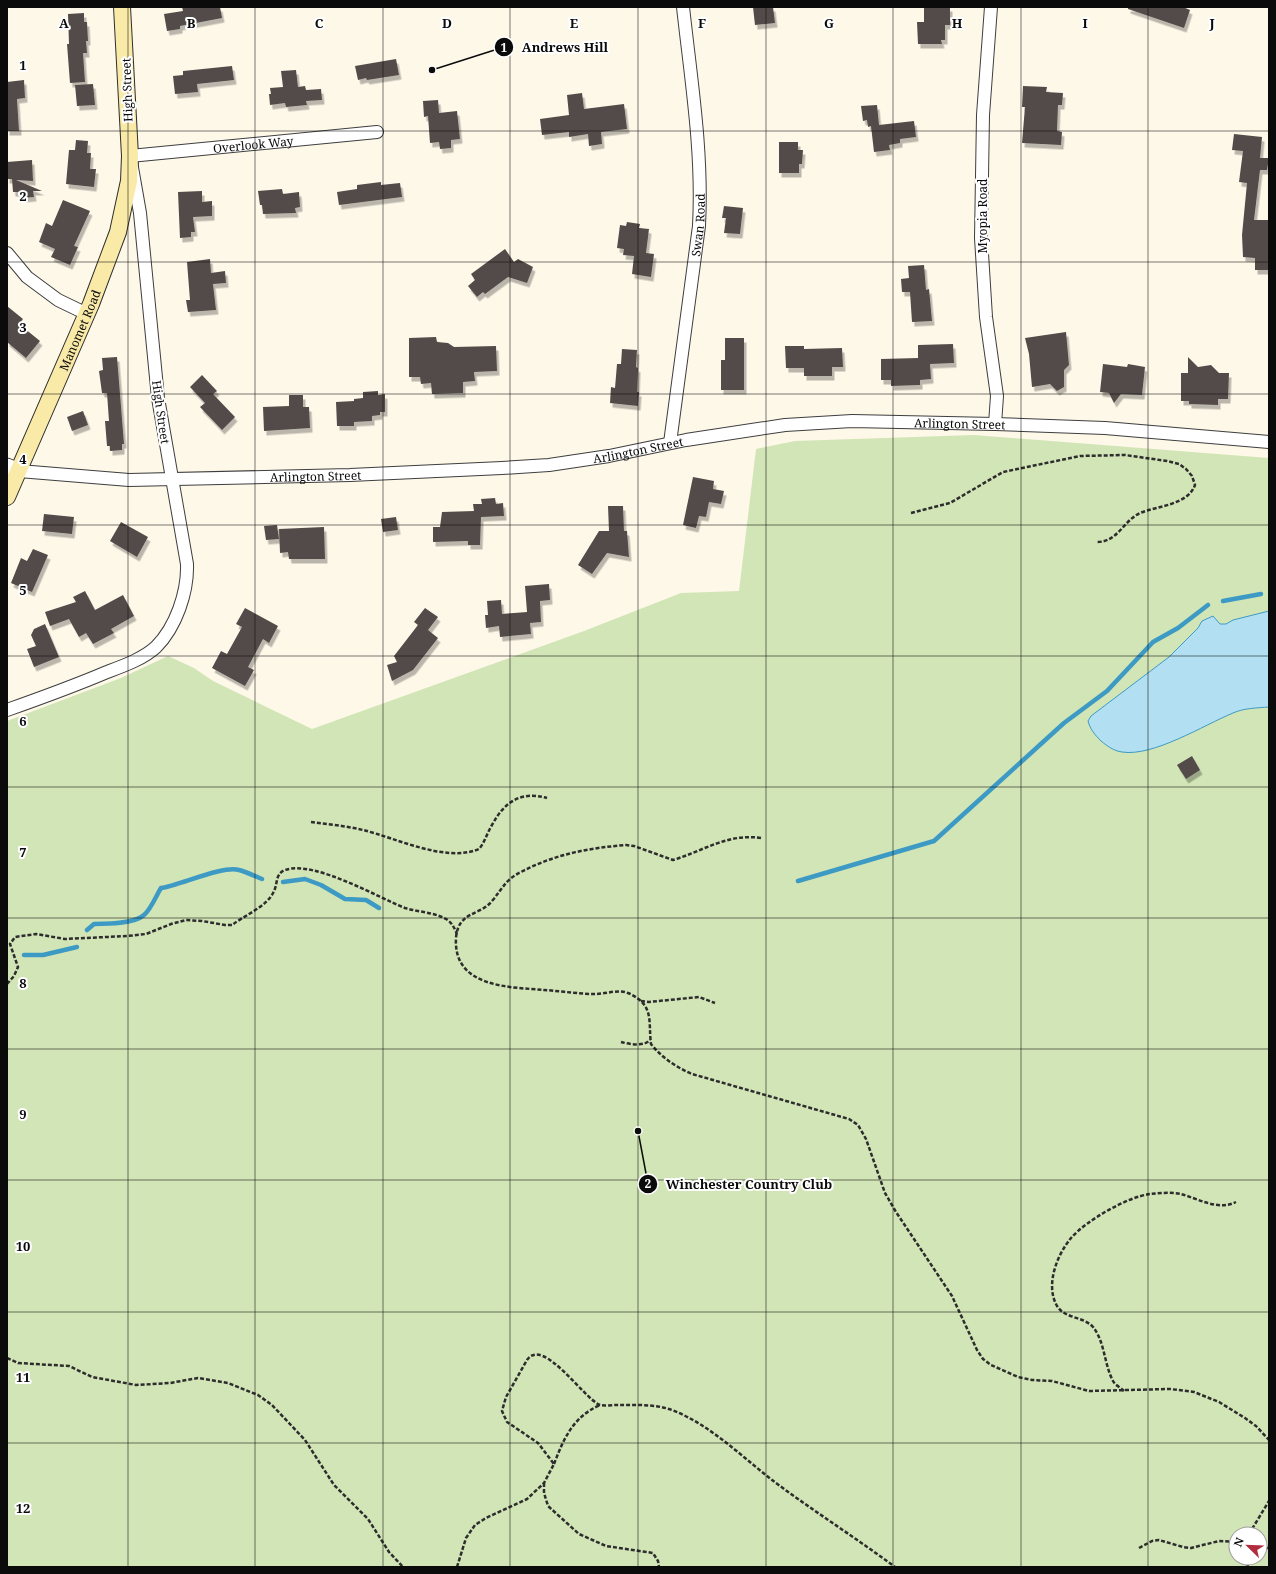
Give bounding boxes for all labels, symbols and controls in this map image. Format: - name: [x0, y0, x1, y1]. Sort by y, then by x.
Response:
- text: A: [59, 14, 69, 32]
- text: B: [187, 14, 196, 32]
- text: C: [315, 14, 324, 32]
- text: D: [442, 14, 452, 32]
- text: E: [570, 14, 579, 32]
- text: F: [698, 14, 706, 32]
- text: G: [824, 14, 834, 32]
- text: H: [952, 14, 963, 32]
- text: I: [1082, 14, 1088, 32]
- text: J: [1208, 14, 1215, 32]
- callout: Andrews Hill: [494, 35, 616, 60]
- text: Andrews Hill: [522, 38, 609, 56]
- text: 1: [501, 39, 508, 56]
- text: 1: [19, 56, 27, 74]
- street label: High Street: [117, 58, 137, 122]
- street label: Overlook Way: [212, 132, 294, 156]
- street label: Myopia Road: [974, 178, 991, 253]
- text: 2: [19, 187, 27, 205]
- street label: Swan Road: [687, 193, 708, 257]
- street label: Manomet Road: [55, 286, 104, 373]
- text: 3: [19, 318, 27, 336]
- street label: High Street: [148, 379, 174, 445]
- street label: Arlington Street: [914, 414, 1006, 433]
- street label: Arlington Street: [592, 432, 685, 467]
- text: 4: [19, 450, 27, 468]
- street label: Arlington Street: [270, 466, 362, 485]
- text: 5: [19, 581, 27, 599]
- text: 6: [19, 712, 27, 730]
- text: 7: [19, 843, 27, 861]
- text: 8: [19, 974, 27, 992]
- text: 9: [19, 1105, 27, 1123]
- callout: Winchester Country Club: [638, 1172, 841, 1197]
- text: 2: [645, 1175, 652, 1192]
- text: Winchester Country Club: [666, 1175, 832, 1193]
- text: 10: [16, 1237, 30, 1255]
- text: 11: [16, 1368, 30, 1386]
- text: 12: [16, 1499, 30, 1517]
- north arrow: [1228, 1526, 1268, 1566]
- text: N: [1230, 1535, 1247, 1549]

